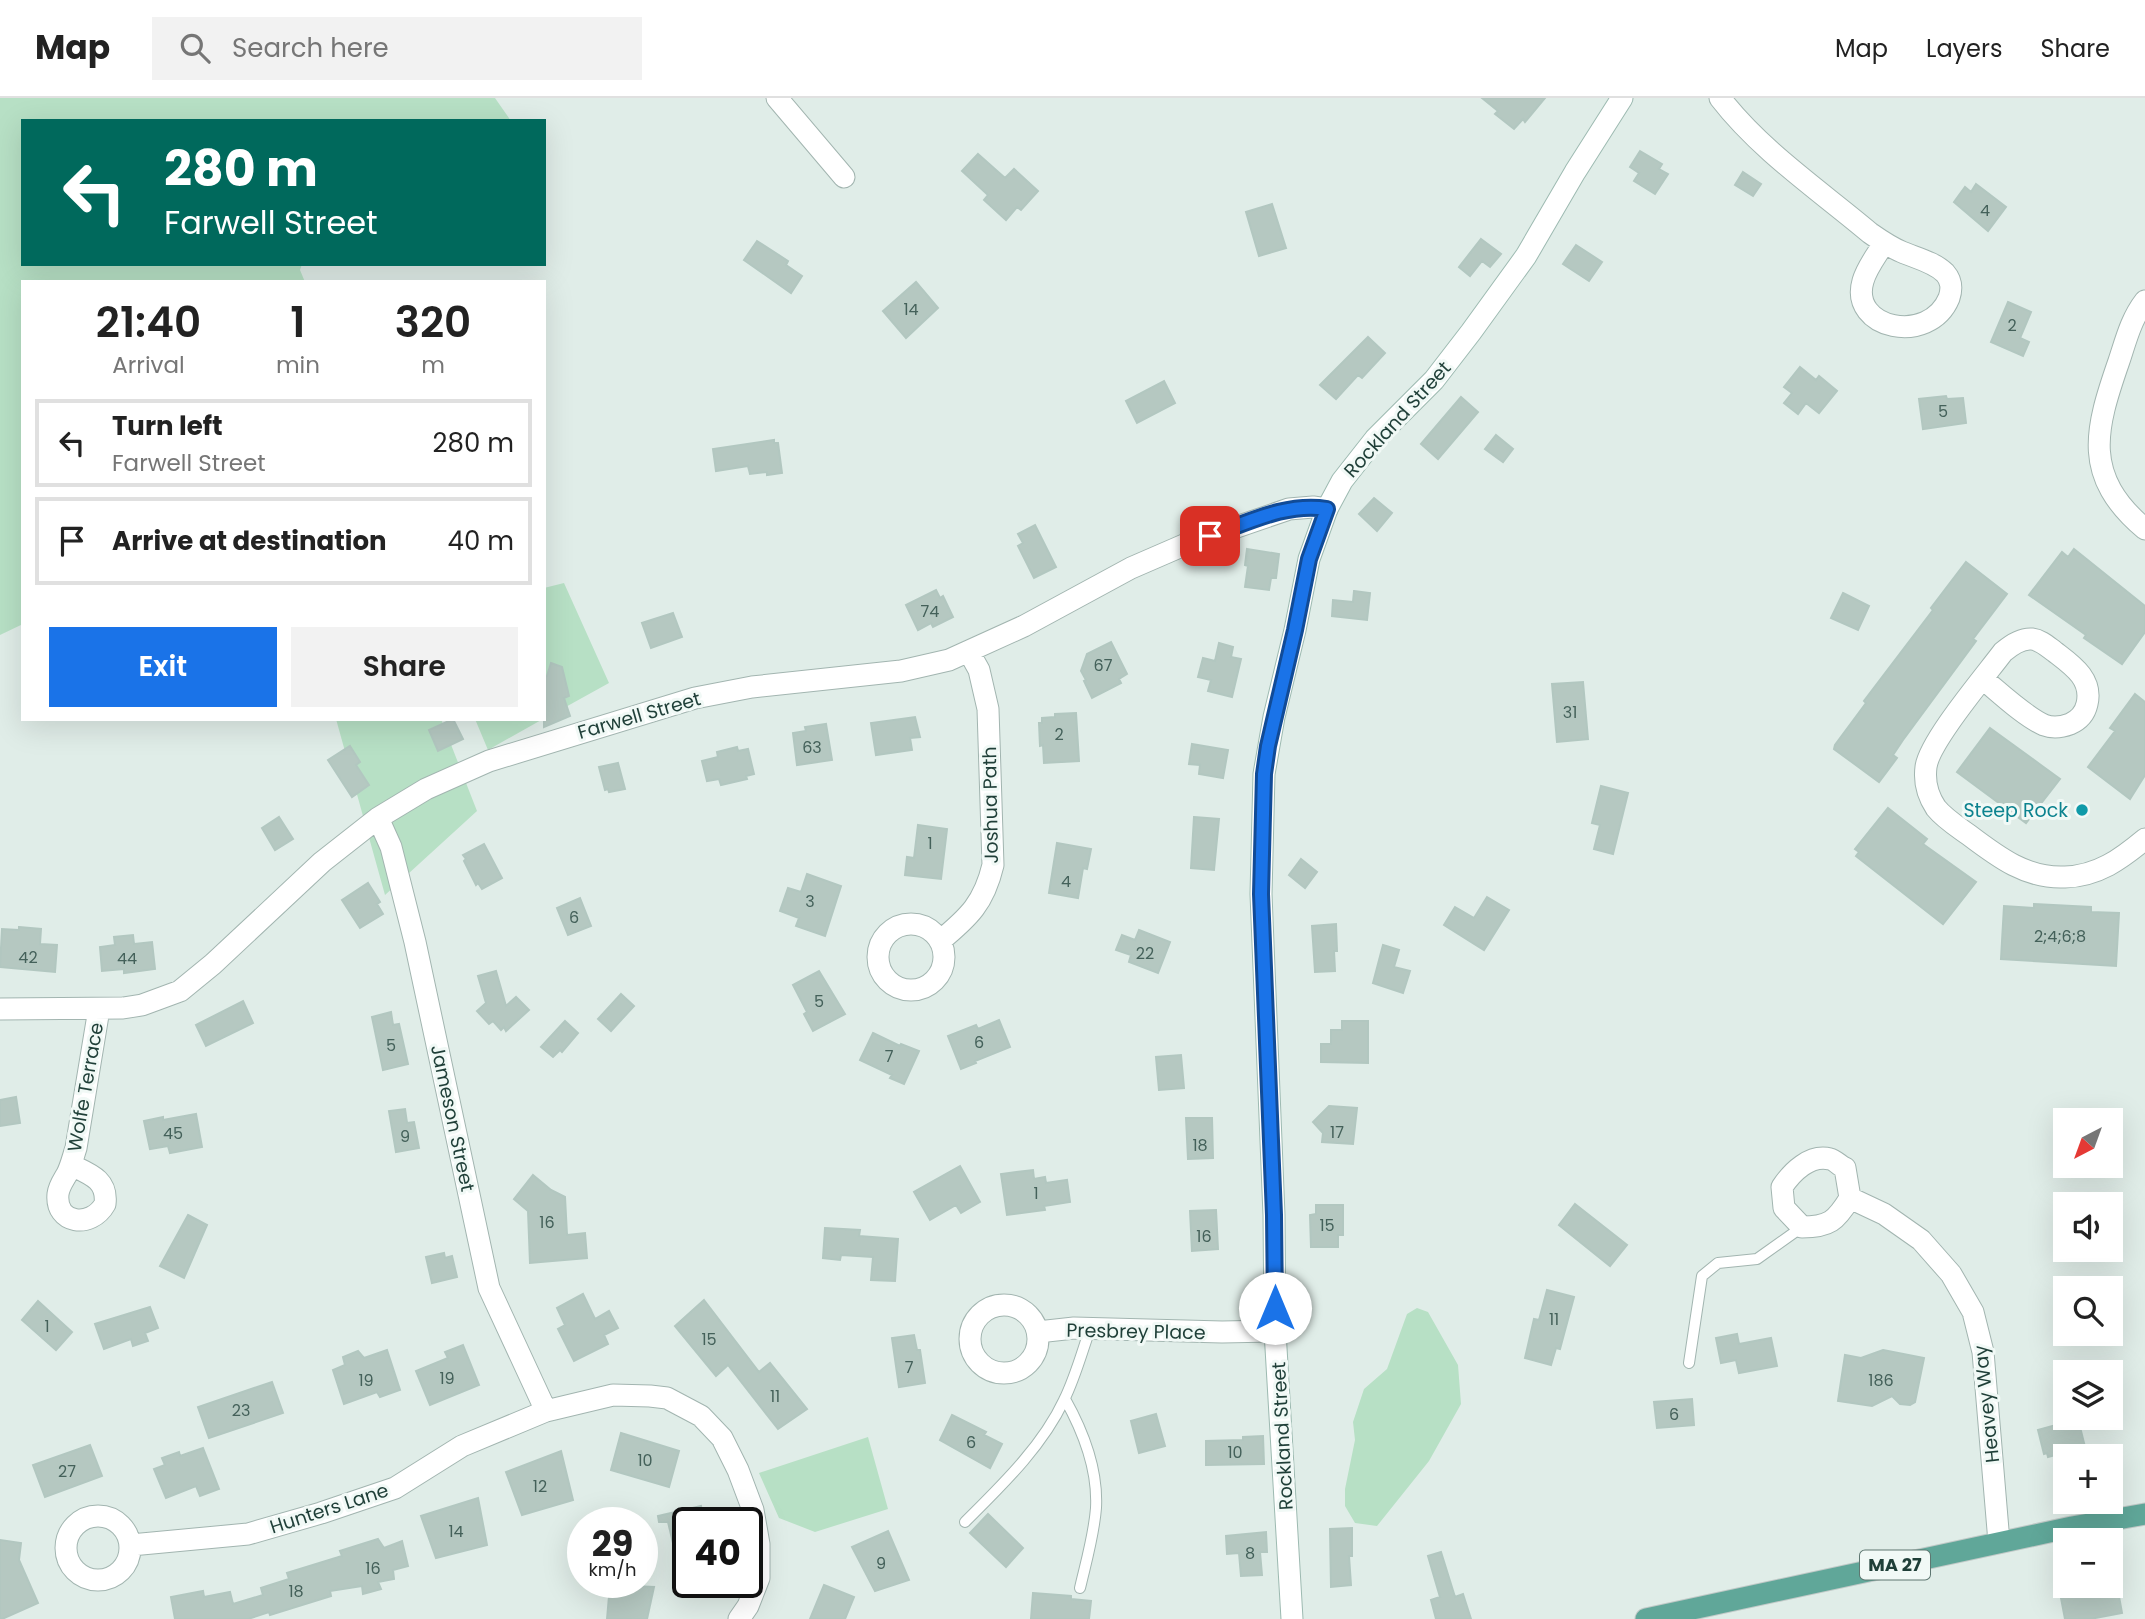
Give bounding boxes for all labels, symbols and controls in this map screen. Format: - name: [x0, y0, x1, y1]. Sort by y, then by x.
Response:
- search box: [152, 17, 642, 80]
- text: Map: [35, 24, 110, 71]
- icon: search: [176, 29, 214, 67]
- text: Search here: [232, 30, 389, 66]
- text: Map: [1835, 32, 1888, 65]
- text: Layers: [1926, 32, 2002, 65]
- text: Share: [2040, 32, 2110, 65]
- text: 280 m: [164, 135, 318, 203]
- icon: left: [49, 147, 140, 238]
- house number: 4: [1980, 199, 1990, 222]
- text: Farwell Street: [164, 200, 378, 245]
- text: 21:40: [96, 293, 201, 352]
- text: 1: [290, 293, 306, 352]
- text: 320: [395, 293, 471, 352]
- house number: 14: [903, 298, 919, 321]
- house number: 2: [2007, 314, 2017, 337]
- text: Arrival: [112, 349, 185, 381]
- text: min: [276, 349, 320, 381]
- text: m: [421, 349, 445, 381]
- street label: Rockland Street: [1338, 355, 1457, 483]
- house number: 5: [1938, 400, 1948, 423]
- text: Turn left: [112, 408, 223, 444]
- icon: left: [53, 424, 91, 462]
- text: 280 m: [433, 425, 514, 461]
- text: Farwell Street: [112, 447, 266, 479]
- pin: [1180, 506, 1240, 566]
- icon: arrive: [1191, 517, 1229, 555]
- icon: arrive: [53, 522, 91, 560]
- text: Arrive at destination: [112, 523, 387, 559]
- text: 40 m: [448, 523, 514, 559]
- house number: 74: [921, 600, 939, 623]
- button: Exit: [49, 627, 277, 707]
- button: Share: [291, 627, 518, 707]
- house number: 67: [1094, 654, 1113, 677]
- street label: Farwell Street: [574, 685, 704, 746]
- house number: 31: [1563, 701, 1577, 724]
- house number: 2: [1054, 723, 1064, 746]
- house number: 63: [802, 736, 822, 759]
- street label: Joshua Path: [976, 746, 1005, 864]
- place label: Steep Rock: [1963, 797, 2068, 824]
- marker: Steep Rock: [2074, 802, 2090, 818]
- house number: 1: [927, 832, 933, 855]
- house number: 4: [1061, 870, 1071, 893]
- house number: 3: [805, 890, 815, 913]
- house number: 6: [569, 906, 579, 929]
- house number: 2;4;6;8: [2034, 925, 2086, 948]
- house number: 22: [1136, 942, 1154, 965]
- house number: 42: [18, 946, 38, 969]
- house number: 44: [117, 947, 137, 970]
- house number: 5: [814, 990, 824, 1013]
- street label: Wolfe Terrace: [61, 1020, 110, 1154]
- house number: 6: [974, 1031, 984, 1054]
- house number: 5: [386, 1034, 396, 1057]
- street label: Jameson Street: [424, 1042, 481, 1194]
- house number: 7: [885, 1045, 894, 1068]
- north arrow: [2053, 1108, 2123, 1178]
- map controls: [2053, 1108, 2123, 1598]
- house number: 17: [1330, 1121, 1344, 1144]
- house number: 45: [163, 1122, 183, 1145]
- house number: 9: [400, 1125, 410, 1148]
- house number: 18: [1192, 1134, 1208, 1157]
- house number: 1: [1033, 1182, 1039, 1205]
- button: sound: [2053, 1192, 2123, 1262]
- house number: 16: [539, 1211, 555, 1234]
- house number: 15: [1319, 1214, 1335, 1237]
- house number: 16: [1196, 1225, 1212, 1248]
- position arrow: [1238, 1271, 1312, 1345]
- button: search: [2053, 1276, 2123, 1346]
- house number: 11: [1549, 1308, 1559, 1331]
- house number: 1: [44, 1315, 50, 1338]
- street label: Presbrey Place: [1066, 1317, 1206, 1346]
- house number: 15: [701, 1328, 717, 1351]
- street label: Heavey Way: [1967, 1344, 2006, 1464]
- house number: 7: [905, 1356, 914, 1379]
- button: layers: [2053, 1360, 2123, 1430]
- street label: Rockland Street: [1265, 1361, 1300, 1511]
- house number: 19: [439, 1367, 455, 1390]
- house number: 19: [358, 1369, 374, 1392]
- house number: 186: [1868, 1369, 1894, 1392]
- house number: 11: [770, 1385, 780, 1408]
- house number: 23: [232, 1399, 250, 1422]
- house number: 6: [1669, 1403, 1679, 1426]
- house number: 6: [966, 1431, 976, 1454]
- house number: 10: [1227, 1441, 1243, 1464]
- button: +: [2053, 1444, 2123, 1514]
- house number: 10: [637, 1449, 653, 1472]
- house number: 27: [58, 1460, 76, 1483]
- house number: 12: [533, 1475, 547, 1498]
- street label: Hunters Lane: [266, 1477, 392, 1540]
- speed limit sign: 40: [672, 1507, 763, 1598]
- text: 29: [592, 1519, 633, 1568]
- house number: 14: [448, 1520, 464, 1543]
- button: −: [2053, 1528, 2123, 1598]
- house number: 8: [1245, 1542, 1255, 1565]
- road number: MA 27: [1860, 1550, 1930, 1580]
- house number: 9: [876, 1552, 886, 1575]
- house number: 16: [365, 1557, 381, 1580]
- text: km/h: [589, 1557, 636, 1582]
- house number: 18: [288, 1580, 304, 1603]

